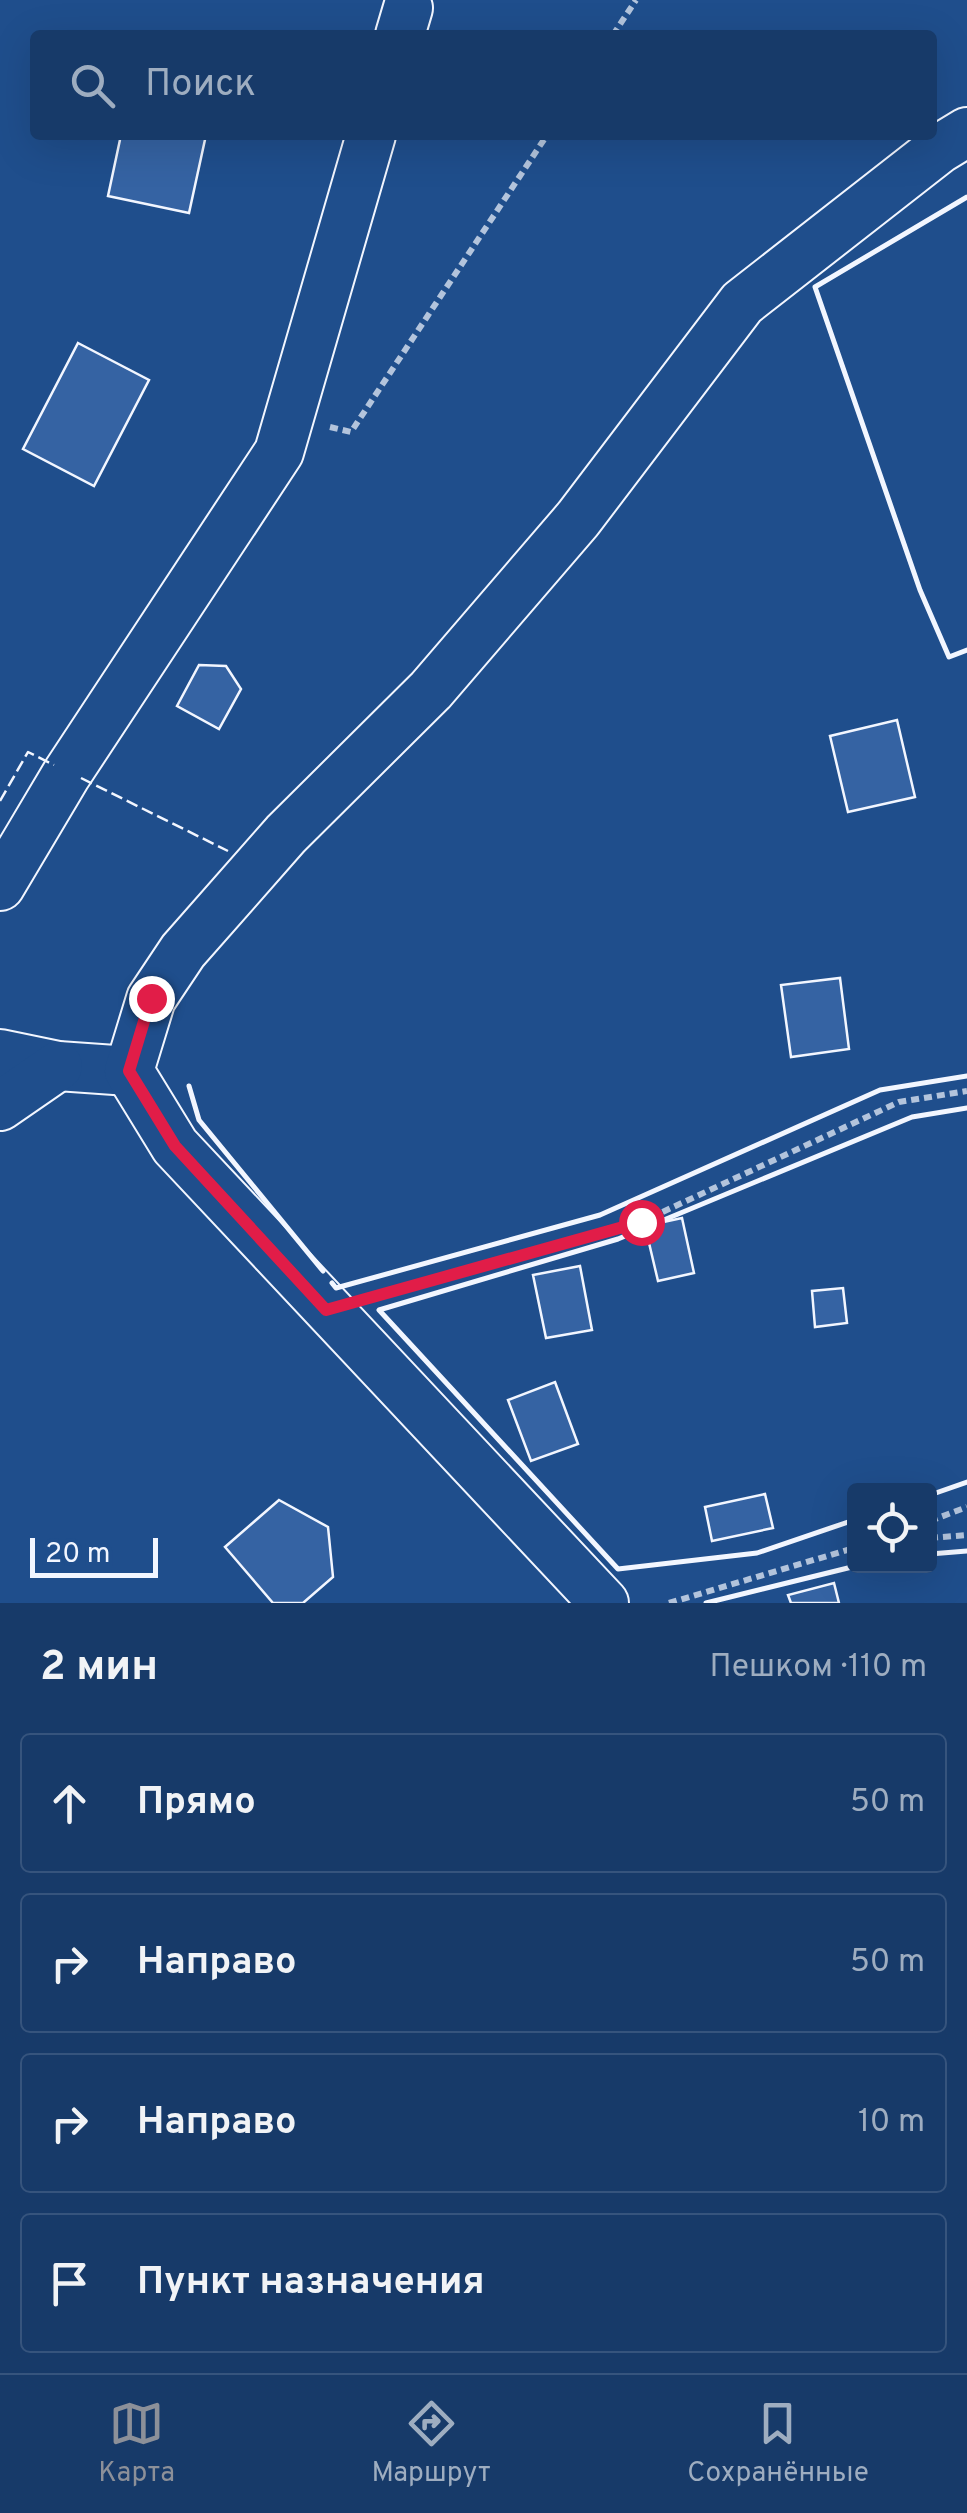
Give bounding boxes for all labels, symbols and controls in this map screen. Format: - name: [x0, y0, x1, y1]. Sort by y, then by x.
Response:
- search box: [30, 30, 937, 140]
- icon: search: [65, 58, 120, 113]
- text: Поиск: [145, 61, 256, 110]
- route end: [129, 976, 175, 1022]
- route start: [619, 1200, 665, 1246]
- map controls: [847, 1483, 937, 1573]
- button: locate: [847, 1483, 937, 1573]
- scale bar: [30, 1533, 158, 1578]
- text: 20 m: [45, 1537, 110, 1573]
- text: 2 мин: [40, 1642, 158, 1695]
- text: Пешком · 110 m: [710, 1648, 927, 1688]
- icon: ahead: [42, 1776, 97, 1831]
- text: Прямо: [137, 1779, 256, 1828]
- text: 50 m: [850, 1783, 925, 1823]
- icon: right: [42, 1936, 97, 1991]
- text: Направо: [137, 1939, 297, 1988]
- text: 50 m: [850, 1943, 925, 1983]
- icon: right: [42, 2096, 97, 2151]
- text: Направо: [137, 2099, 297, 2148]
- text: 10 m: [858, 2103, 925, 2143]
- icon: arrive: [42, 2256, 97, 2311]
- text: Пункт назначения: [137, 2259, 485, 2308]
- tab: Карта: [98, 2396, 175, 2492]
- tab: Маршрут: [371, 2396, 491, 2492]
- tab: Сохранённые: [687, 2396, 869, 2492]

